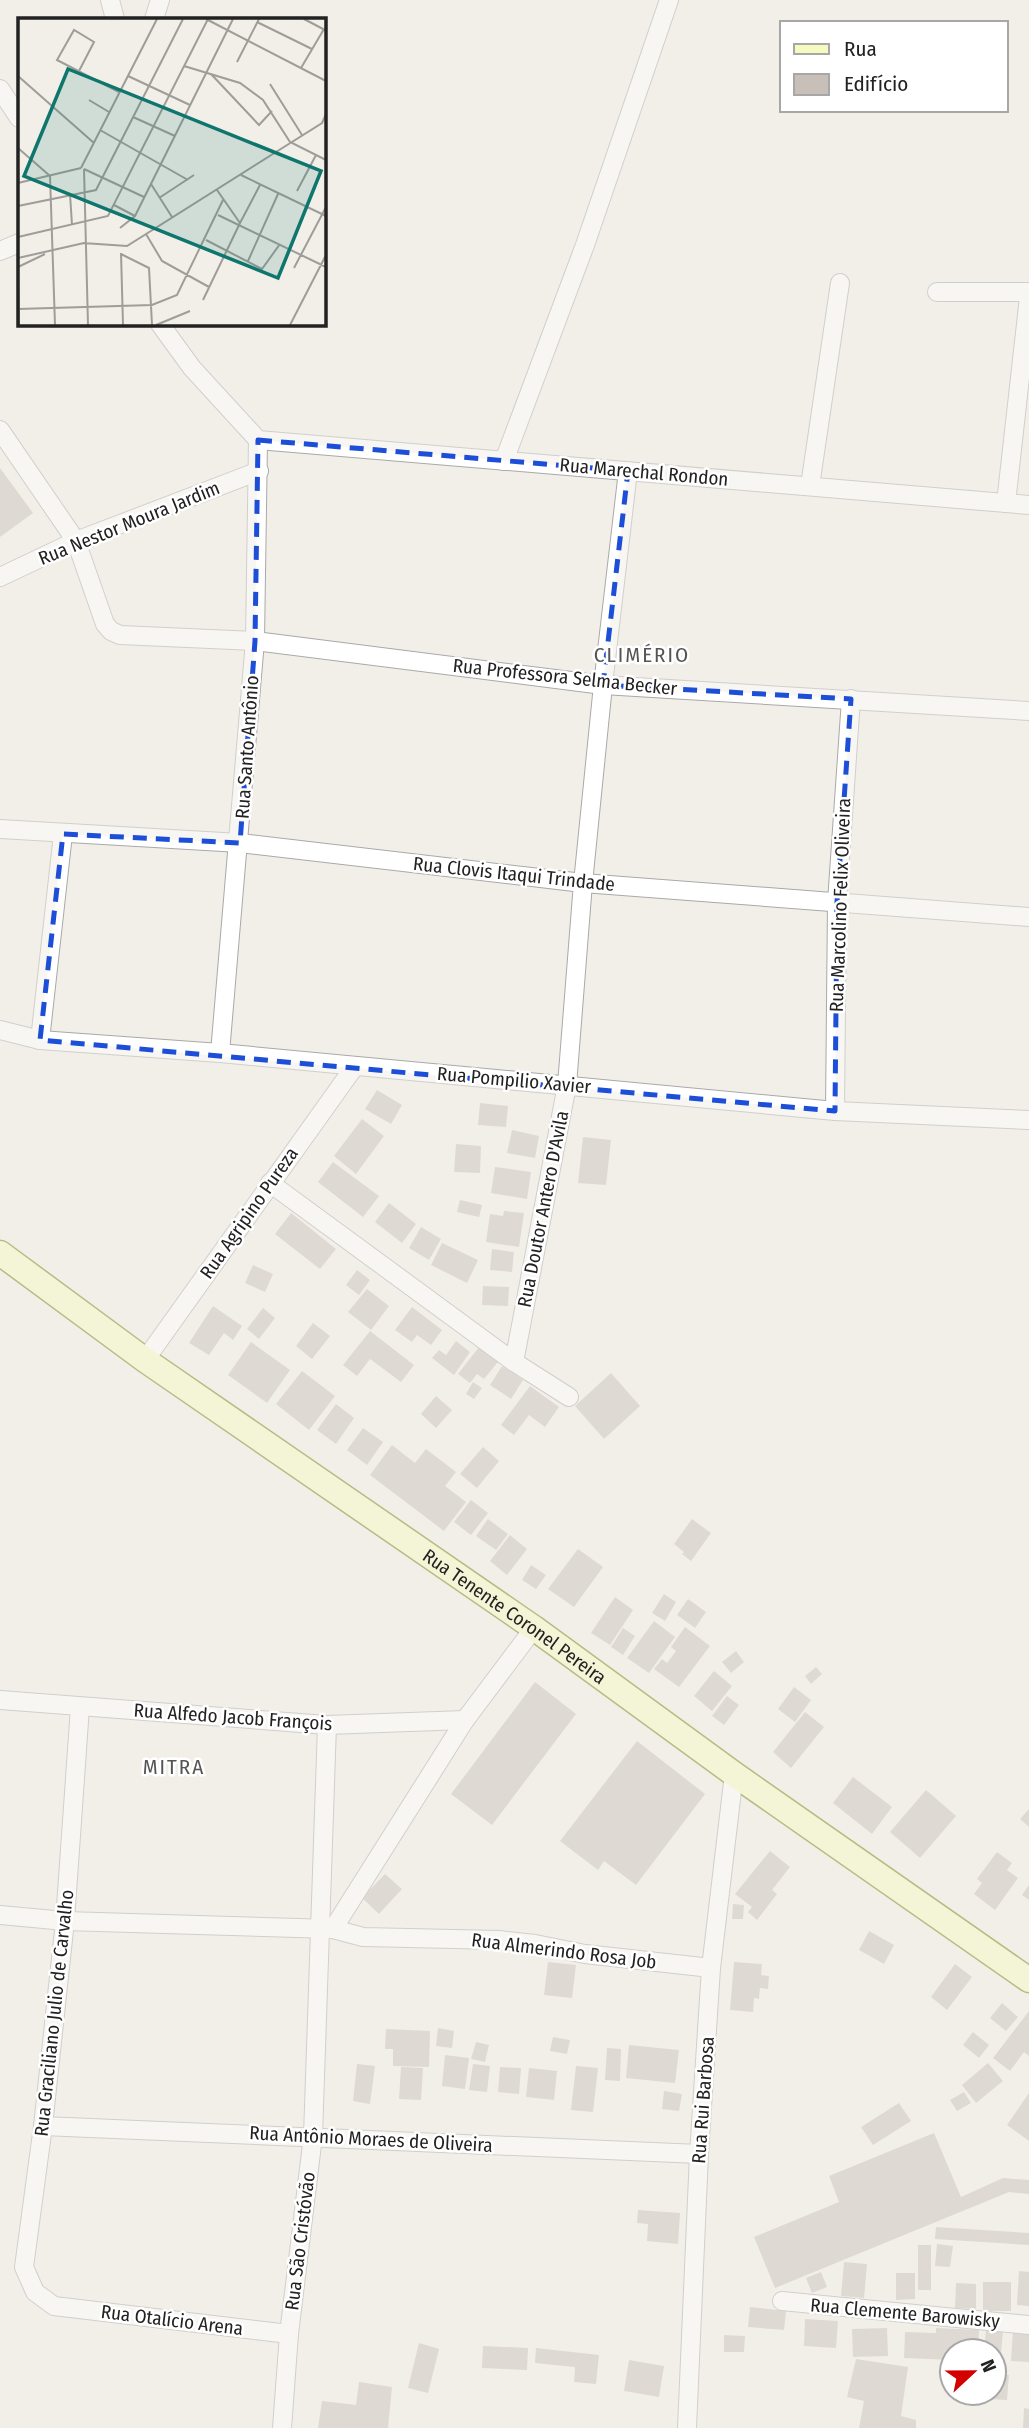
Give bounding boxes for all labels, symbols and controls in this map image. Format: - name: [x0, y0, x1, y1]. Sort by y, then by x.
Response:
- inset map: [18, 18, 326, 326]
- legend: [780, 21, 1008, 112]
- text: Rua: [844, 36, 877, 62]
- text: Edifício: [844, 71, 908, 97]
- street label: Rua Marechal Rondon: [559, 453, 729, 491]
- street label: Rua Nestor Moura Jardim: [35, 476, 223, 570]
- district label: CLIMÉRIO: [594, 642, 690, 668]
- street label: Rua Professora Selma Becker: [452, 654, 679, 700]
- street label: Rua Santo Antônio: [231, 674, 263, 820]
- street label: Rua Marcolino Felix Oliveira: [825, 798, 855, 1012]
- street label: Rua Clovis Itaqui Trindade: [412, 852, 616, 896]
- street label: Rua Pompilio Xavier: [436, 1062, 592, 1098]
- street label: Rua Doutor Antero D'Avila: [513, 1109, 573, 1309]
- street label: Rua Agripino Pureza: [195, 1143, 303, 1283]
- street label: Rua Tenente Coronel Pereira: [419, 1544, 611, 1689]
- street label: Rua Alfedo Jacob François: [133, 1699, 333, 1735]
- district label: MITRA: [143, 1754, 205, 1780]
- street label: Rua Graciliano Julio de Carvalho: [30, 1888, 78, 2138]
- street label: Rua Almerindo Rosa Job: [470, 1928, 658, 1974]
- street label: Rua Rui Barbosa: [687, 2036, 719, 2164]
- street label: Rua Antônio Moraes de Oliveira: [249, 2121, 493, 2157]
- street label: Rua São Cristóvão: [280, 2170, 320, 2312]
- street label: Rua Clemente Barowisky: [809, 2293, 1001, 2333]
- street label: Rua Otalício Arena: [100, 2300, 244, 2340]
- north arrow: [938, 2337, 1008, 2407]
- text: N: [976, 2356, 1001, 2375]

